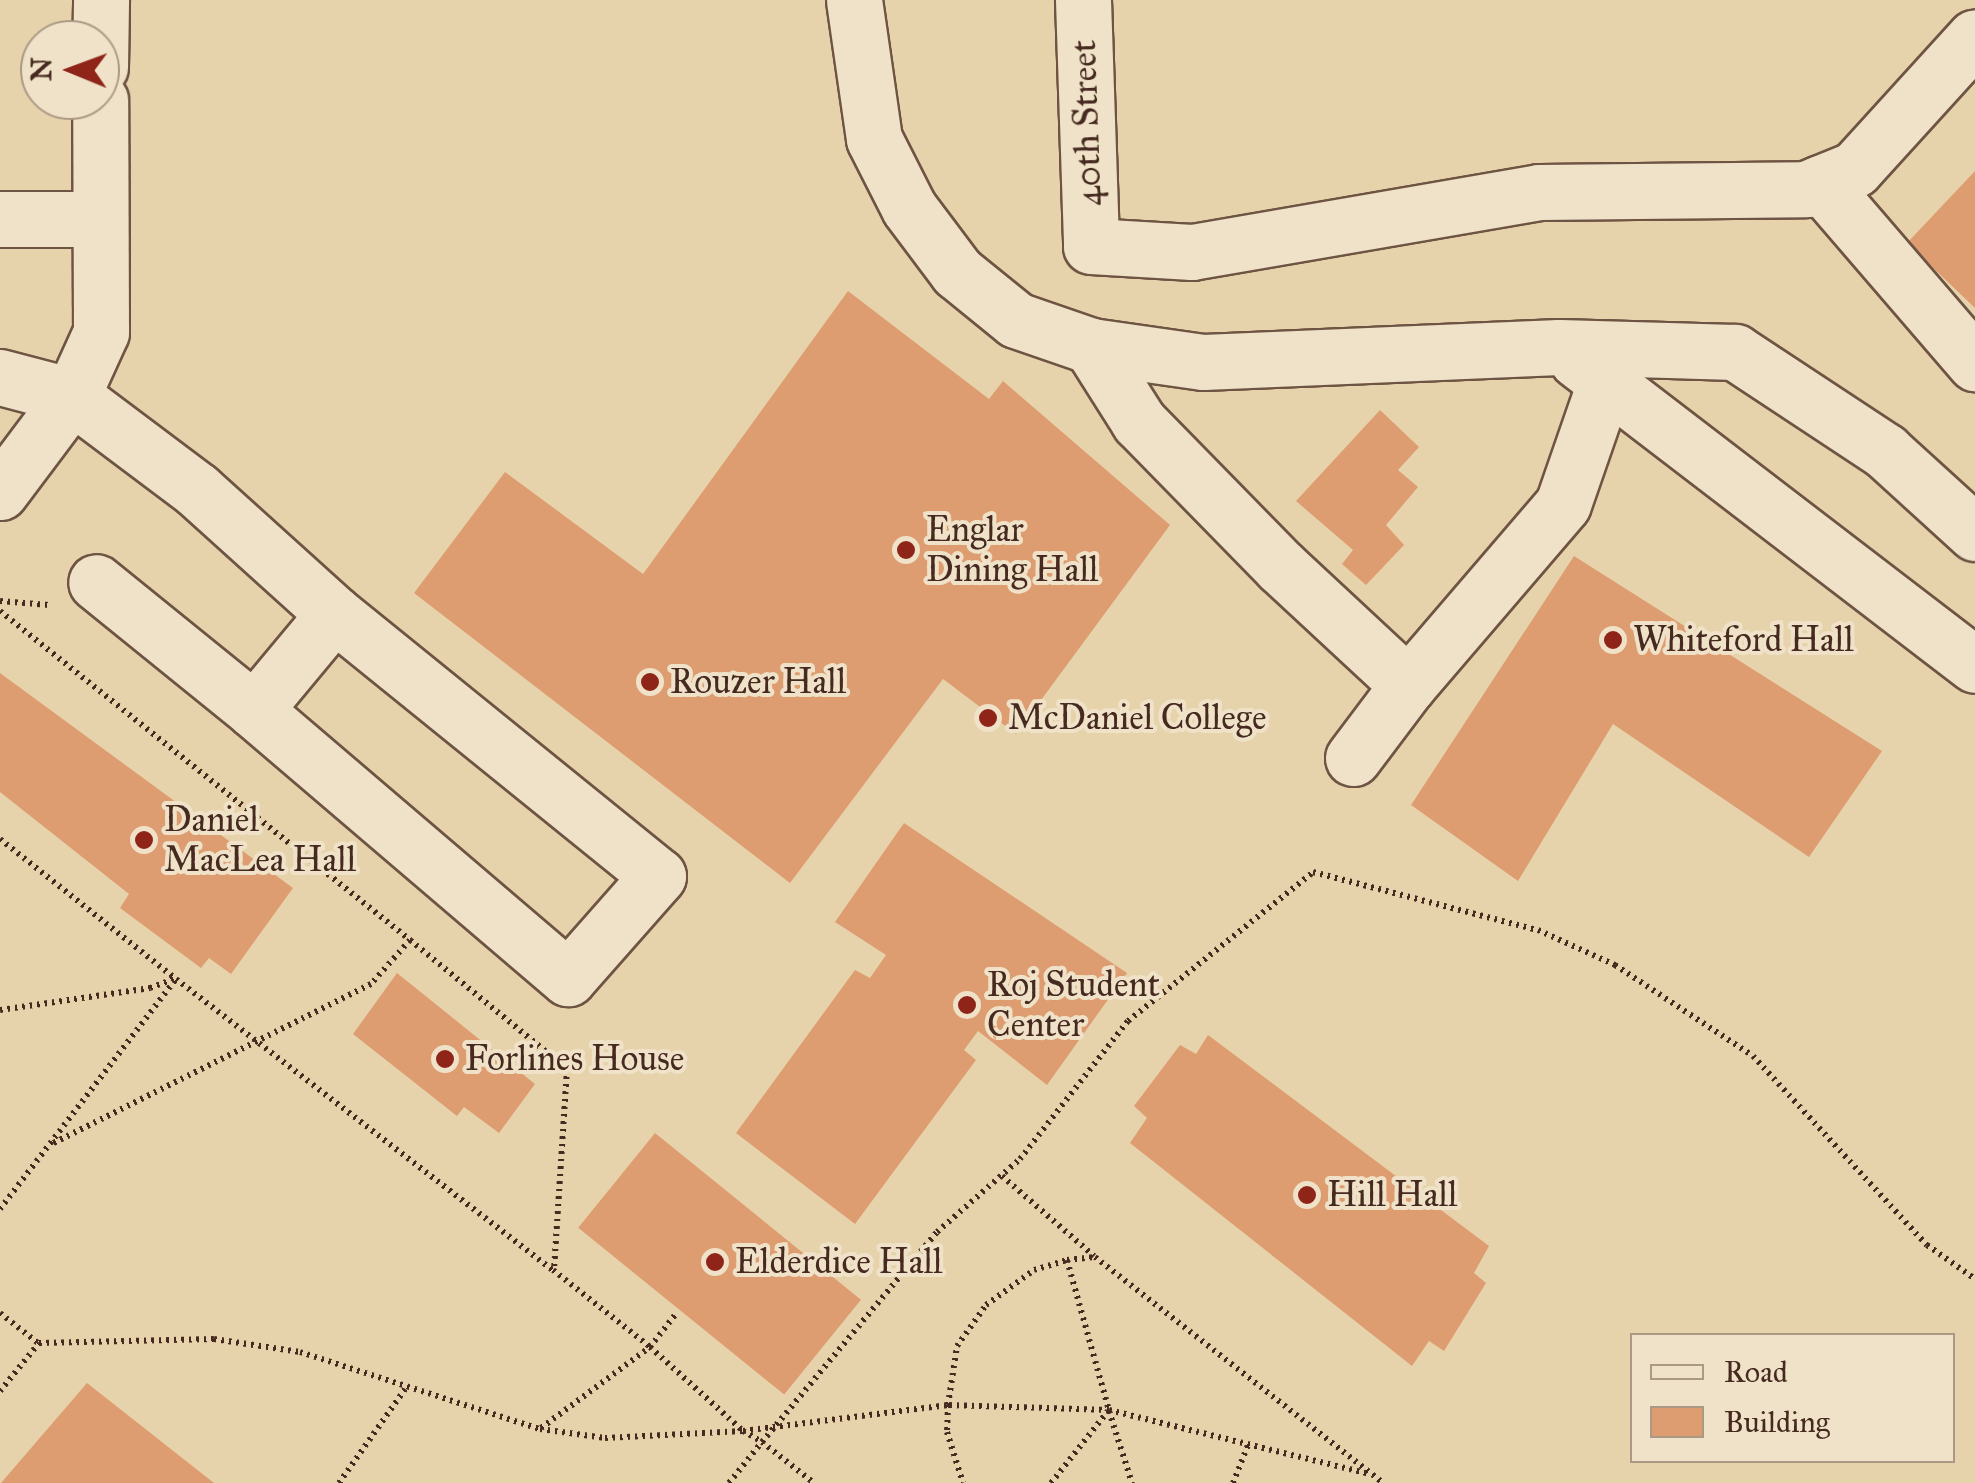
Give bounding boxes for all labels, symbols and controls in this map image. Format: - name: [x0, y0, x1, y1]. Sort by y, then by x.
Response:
- north arrow: [20, 20, 120, 120]
- street label: 40th Street: [1063, 39, 1111, 207]
- text: N: [24, 57, 59, 82]
- place label: Englar Dining Hall: [926, 509, 1099, 591]
- marker: Englar Dining Hall: [895, 539, 917, 561]
- place label: Whiteford Hall: [1633, 619, 1854, 661]
- marker: Whiteford Hall: [1602, 629, 1624, 651]
- place label: Rouzer Hall: [670, 661, 846, 703]
- marker: Rouzer Hall: [639, 671, 661, 693]
- place label: McDaniel College: [1008, 697, 1267, 739]
- marker: McDaniel College: [977, 707, 999, 729]
- place label: Daniel MacLea Hall: [164, 799, 356, 881]
- marker: Daniel MacLea Hall: [133, 829, 155, 851]
- place label: Roj Student Center: [987, 964, 1160, 1046]
- marker: Roj Student Center: [956, 994, 978, 1016]
- place label: Forlines House: [465, 1038, 684, 1080]
- marker: Forlines House: [434, 1048, 456, 1070]
- place label: Hill Hall: [1327, 1174, 1457, 1216]
- marker: Hill Hall: [1296, 1184, 1318, 1206]
- place label: Elderdice Hall: [735, 1241, 942, 1283]
- marker: Elderdice Hall: [704, 1251, 726, 1273]
- legend: [1630, 1333, 1955, 1463]
- text: Road: [1724, 1354, 1788, 1390]
- text: Building: [1724, 1404, 1830, 1440]

